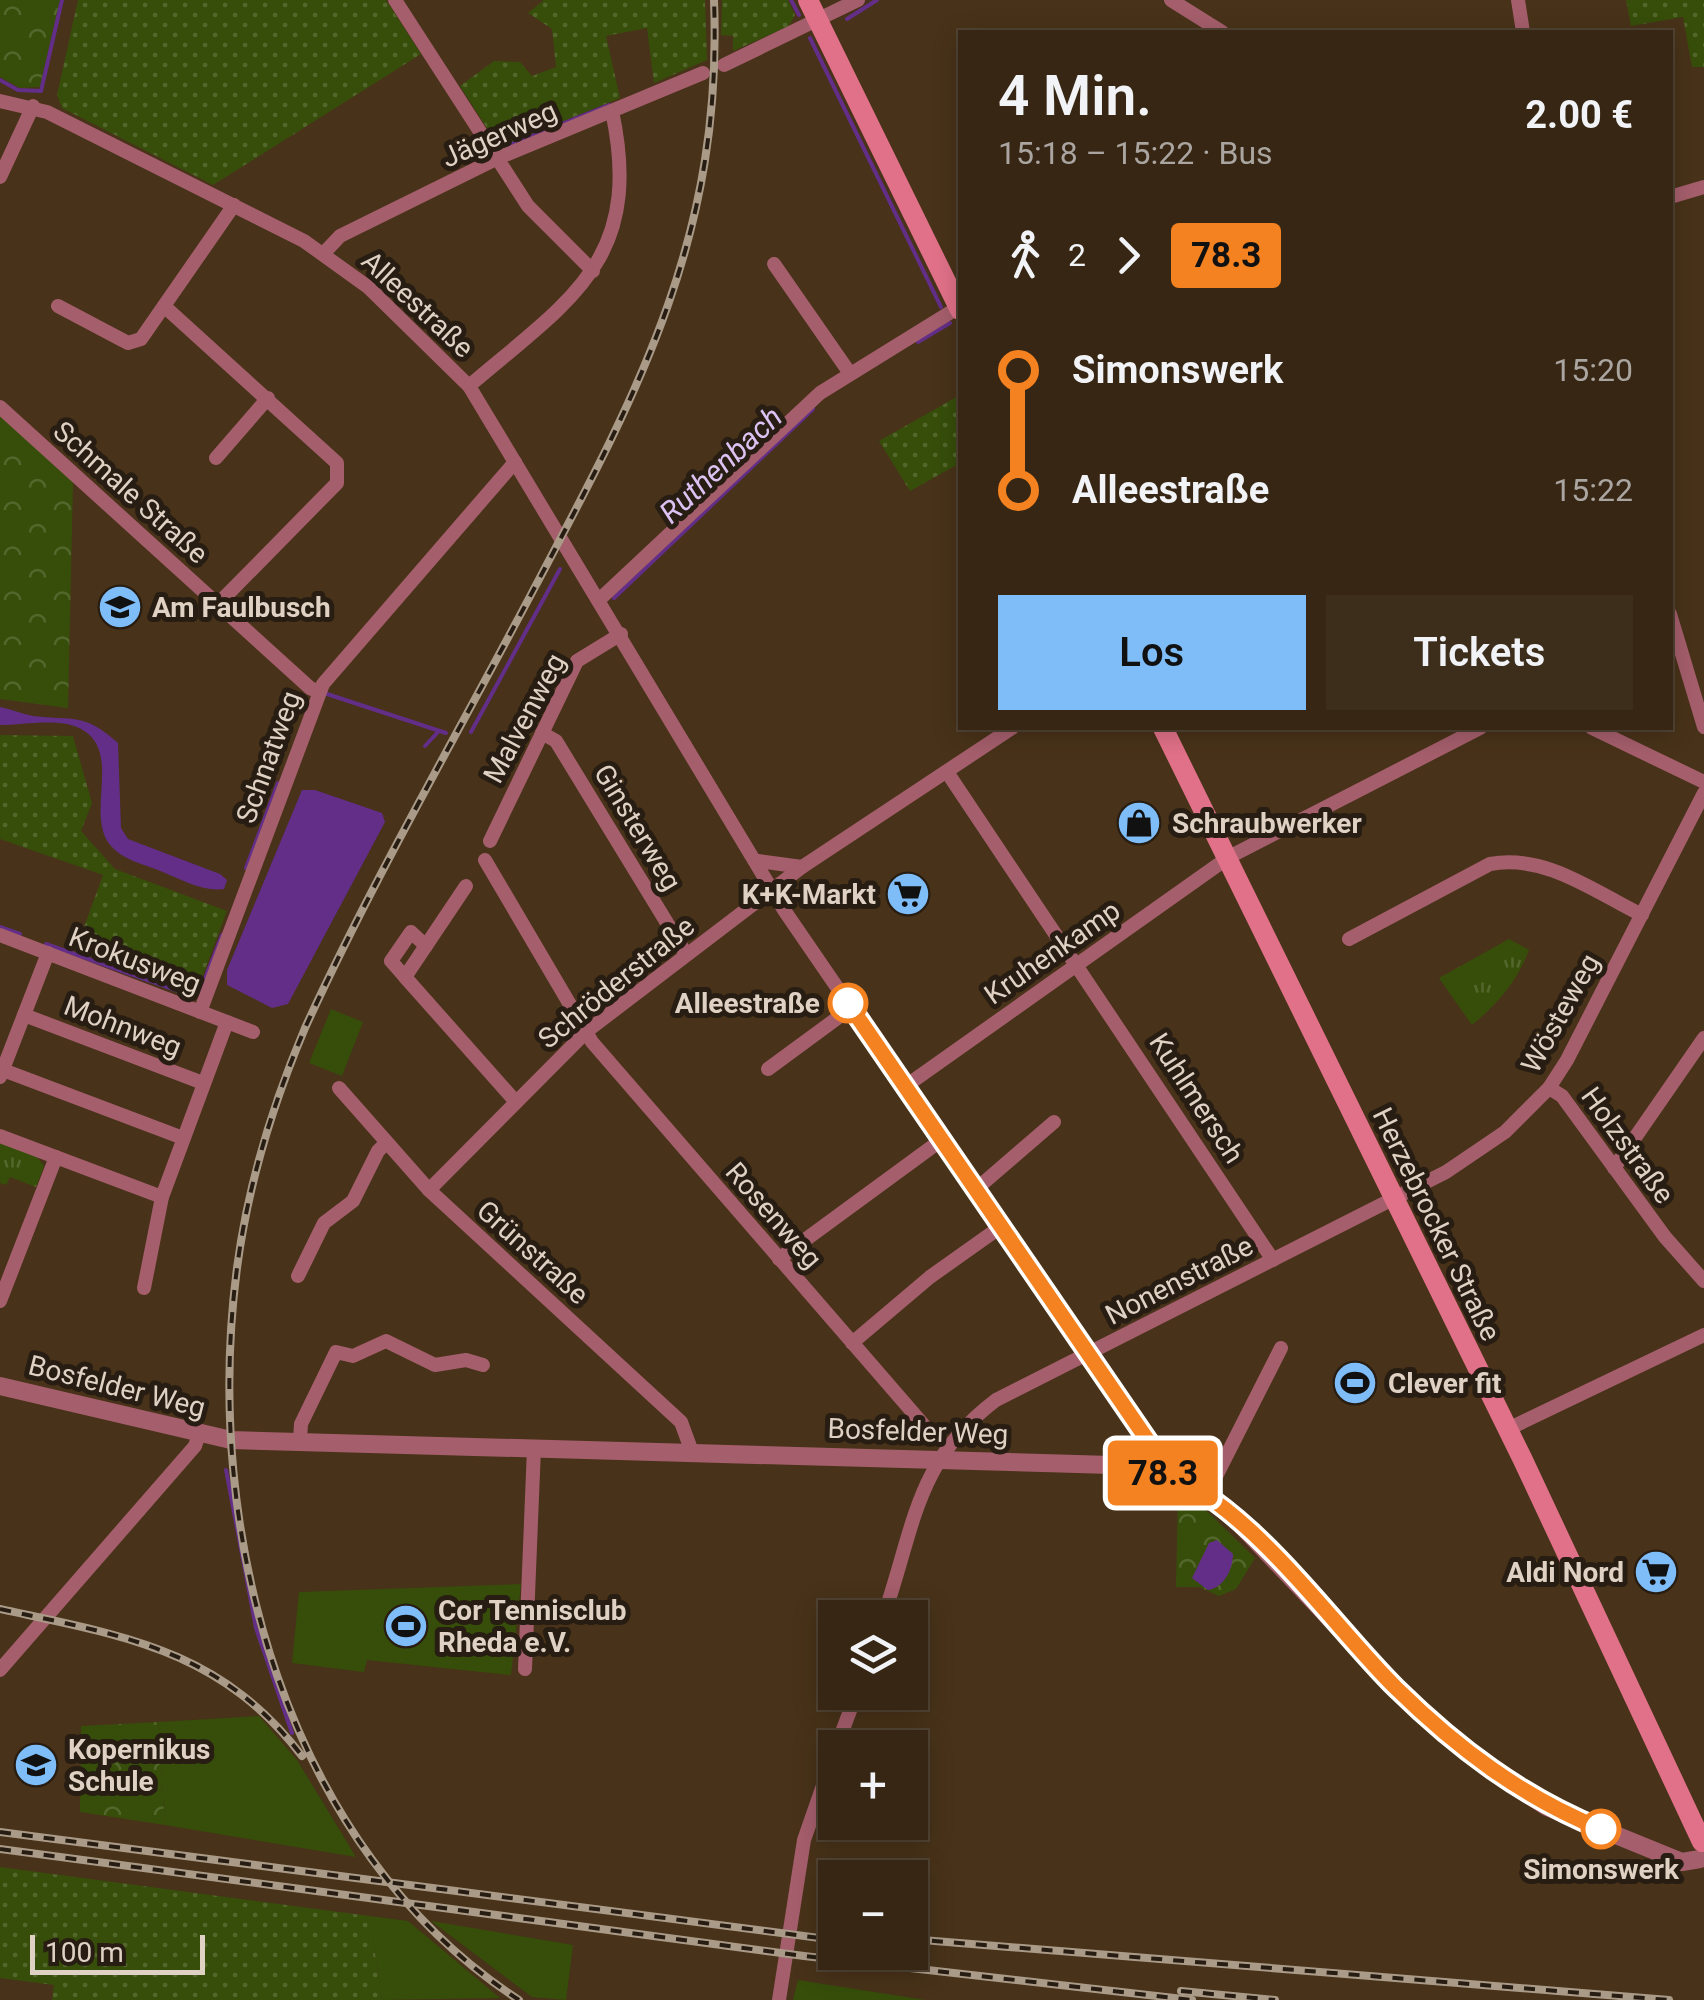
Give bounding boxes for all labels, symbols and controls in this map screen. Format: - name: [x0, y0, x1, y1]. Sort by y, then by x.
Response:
- text: 4 Min.: [998, 64, 1152, 128]
- text: 2.00 €: [1525, 93, 1633, 137]
- street label: Jägerweg: [436, 94, 562, 174]
- text: 15:18 – 15:22 · Bus: [998, 134, 1273, 172]
- icon: walk: [998, 228, 1053, 283]
- icon: forward: [1101, 228, 1156, 283]
- text: 78.3: [1191, 235, 1261, 276]
- text: 2: [1068, 236, 1086, 274]
- street label: Alleestraße: [355, 244, 480, 364]
- text: Simonswerk: [1072, 348, 1283, 392]
- text: 15:20: [1553, 351, 1633, 389]
- water label: Ruthenbach: [652, 399, 789, 530]
- street label: Schmale Straße: [47, 414, 215, 570]
- text: Alleestraße: [1072, 468, 1269, 512]
- text: 15:22: [1553, 471, 1633, 509]
- school or university icon: Am Faulbusch: [97, 584, 143, 630]
- place label: Am Faulbusch: [152, 591, 331, 624]
- button: Los: [998, 595, 1306, 710]
- button: Tickets: [1326, 595, 1633, 710]
- street label: Malvenweg: [477, 648, 572, 789]
- street label: Schnatweg: [229, 687, 308, 828]
- street label: Ginsterweg: [587, 758, 688, 896]
- shop icon: Schraubwerker: [1116, 800, 1162, 846]
- place label: Schraubwerker: [1172, 807, 1362, 840]
- supermarket icon: K+K-Markt: [885, 871, 931, 917]
- place label: K+K-Markt: [742, 878, 876, 911]
- street label: Kruhenkamp: [978, 894, 1126, 1011]
- street label: Schröderstraße: [532, 909, 701, 1055]
- street label: Krokusweg: [64, 920, 205, 1001]
- street label: Wösteweg: [1514, 948, 1606, 1078]
- marker: Alleestraße: [829, 984, 867, 1022]
- place label: Alleestraße: [675, 987, 820, 1020]
- street label: Mohnweg: [60, 989, 186, 1064]
- street label: Kuhlmersch: [1142, 1027, 1251, 1169]
- street label: Holzstraße: [1574, 1081, 1681, 1210]
- street label: Herzebrocker Straße: [1366, 1102, 1507, 1346]
- street label: Rosenweg: [719, 1156, 829, 1275]
- street label: Grünstraße: [470, 1194, 595, 1311]
- street label: Nonenstraße: [1100, 1229, 1258, 1332]
- street label: Bosfelder Weg: [25, 1349, 209, 1424]
- sports icon: Clever fit: [1332, 1360, 1378, 1406]
- place label: Clever fit: [1388, 1367, 1502, 1400]
- street label: Bosfelder Weg: [827, 1412, 1009, 1451]
- line badge: 78.3: [1093, 1440, 1233, 1506]
- text: 78.3: [1128, 1453, 1198, 1494]
- supermarket icon: Aldi Nord: [1633, 1549, 1679, 1595]
- place label: Aldi Nord: [1506, 1556, 1624, 1589]
- place label: Cor Tennisclub Rheda e.V.: [438, 1594, 626, 1659]
- map controls: [818, 1600, 928, 1970]
- button: layers: [818, 1600, 928, 1710]
- sports icon: Cor Tennisclub Rheda e.V.: [383, 1603, 429, 1649]
- button: +: [818, 1730, 928, 1840]
- place label: Kopernikus Schule: [68, 1733, 211, 1798]
- school or university icon: Kopernikus Schule: [13, 1742, 59, 1788]
- marker: Simonswerk: [1582, 1810, 1620, 1848]
- place label: Simonswerk: [1523, 1853, 1680, 1886]
- button: −: [818, 1860, 928, 1970]
- scale bar: [30, 1930, 205, 1974]
- text: 100 m: [45, 1936, 124, 1969]

